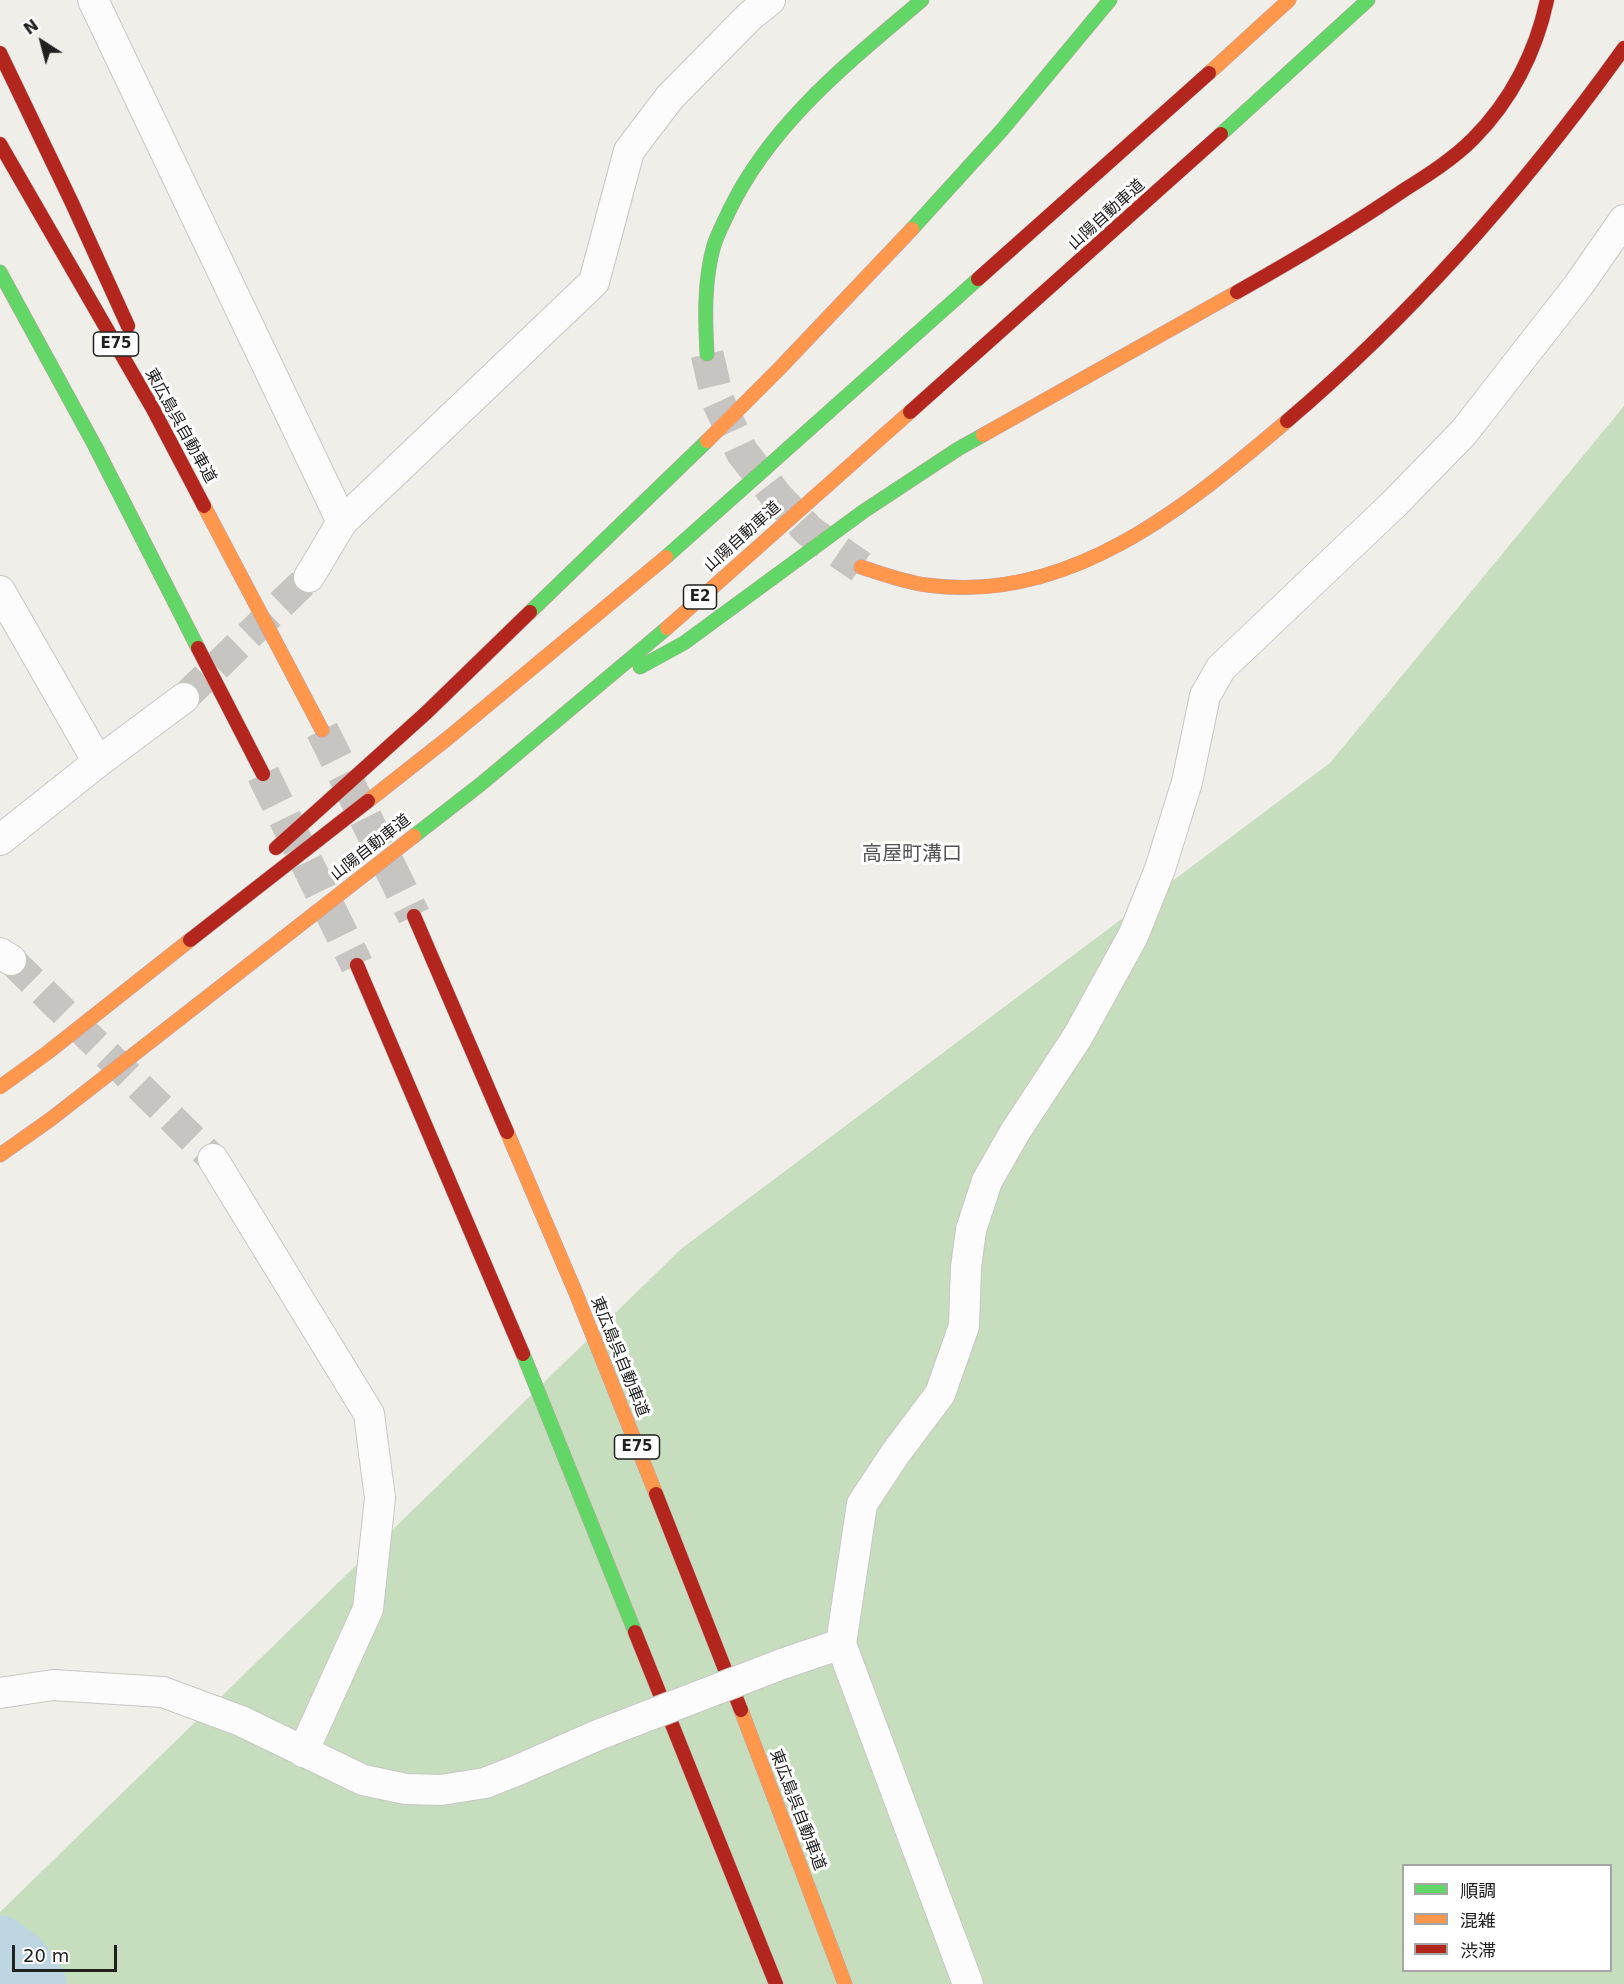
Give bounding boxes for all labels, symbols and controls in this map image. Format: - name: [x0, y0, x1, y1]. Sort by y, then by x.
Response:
- north arrow: [12, 12, 72, 72]
- text: N: [20, 15, 42, 39]
- street label: 山陽自動車道: [1065, 176, 1149, 254]
- road number: E75: [94, 332, 138, 356]
- street label: 東広島呉自動車道: [141, 365, 219, 487]
- street label: 山陽自動車道: [701, 498, 785, 576]
- road number: E2: [684, 585, 716, 609]
- street label: 山陽自動車道: [327, 811, 415, 885]
- district label: 高屋町溝口: [862, 843, 962, 867]
- street label: 東広島呉自動車道: [586, 1294, 652, 1420]
- road number: E75: [614, 1435, 660, 1459]
- street label: 東広島呉自動車道: [765, 1747, 829, 1873]
- legend: [1402, 1864, 1612, 1972]
- text: 順調: [1460, 1880, 1496, 1901]
- text: 混雑: [1460, 1910, 1496, 1931]
- scale bar: [15, 1933, 120, 1971]
- text: 渋滞: [1460, 1940, 1496, 1961]
- text: 20 m: [23, 1945, 69, 1966]

